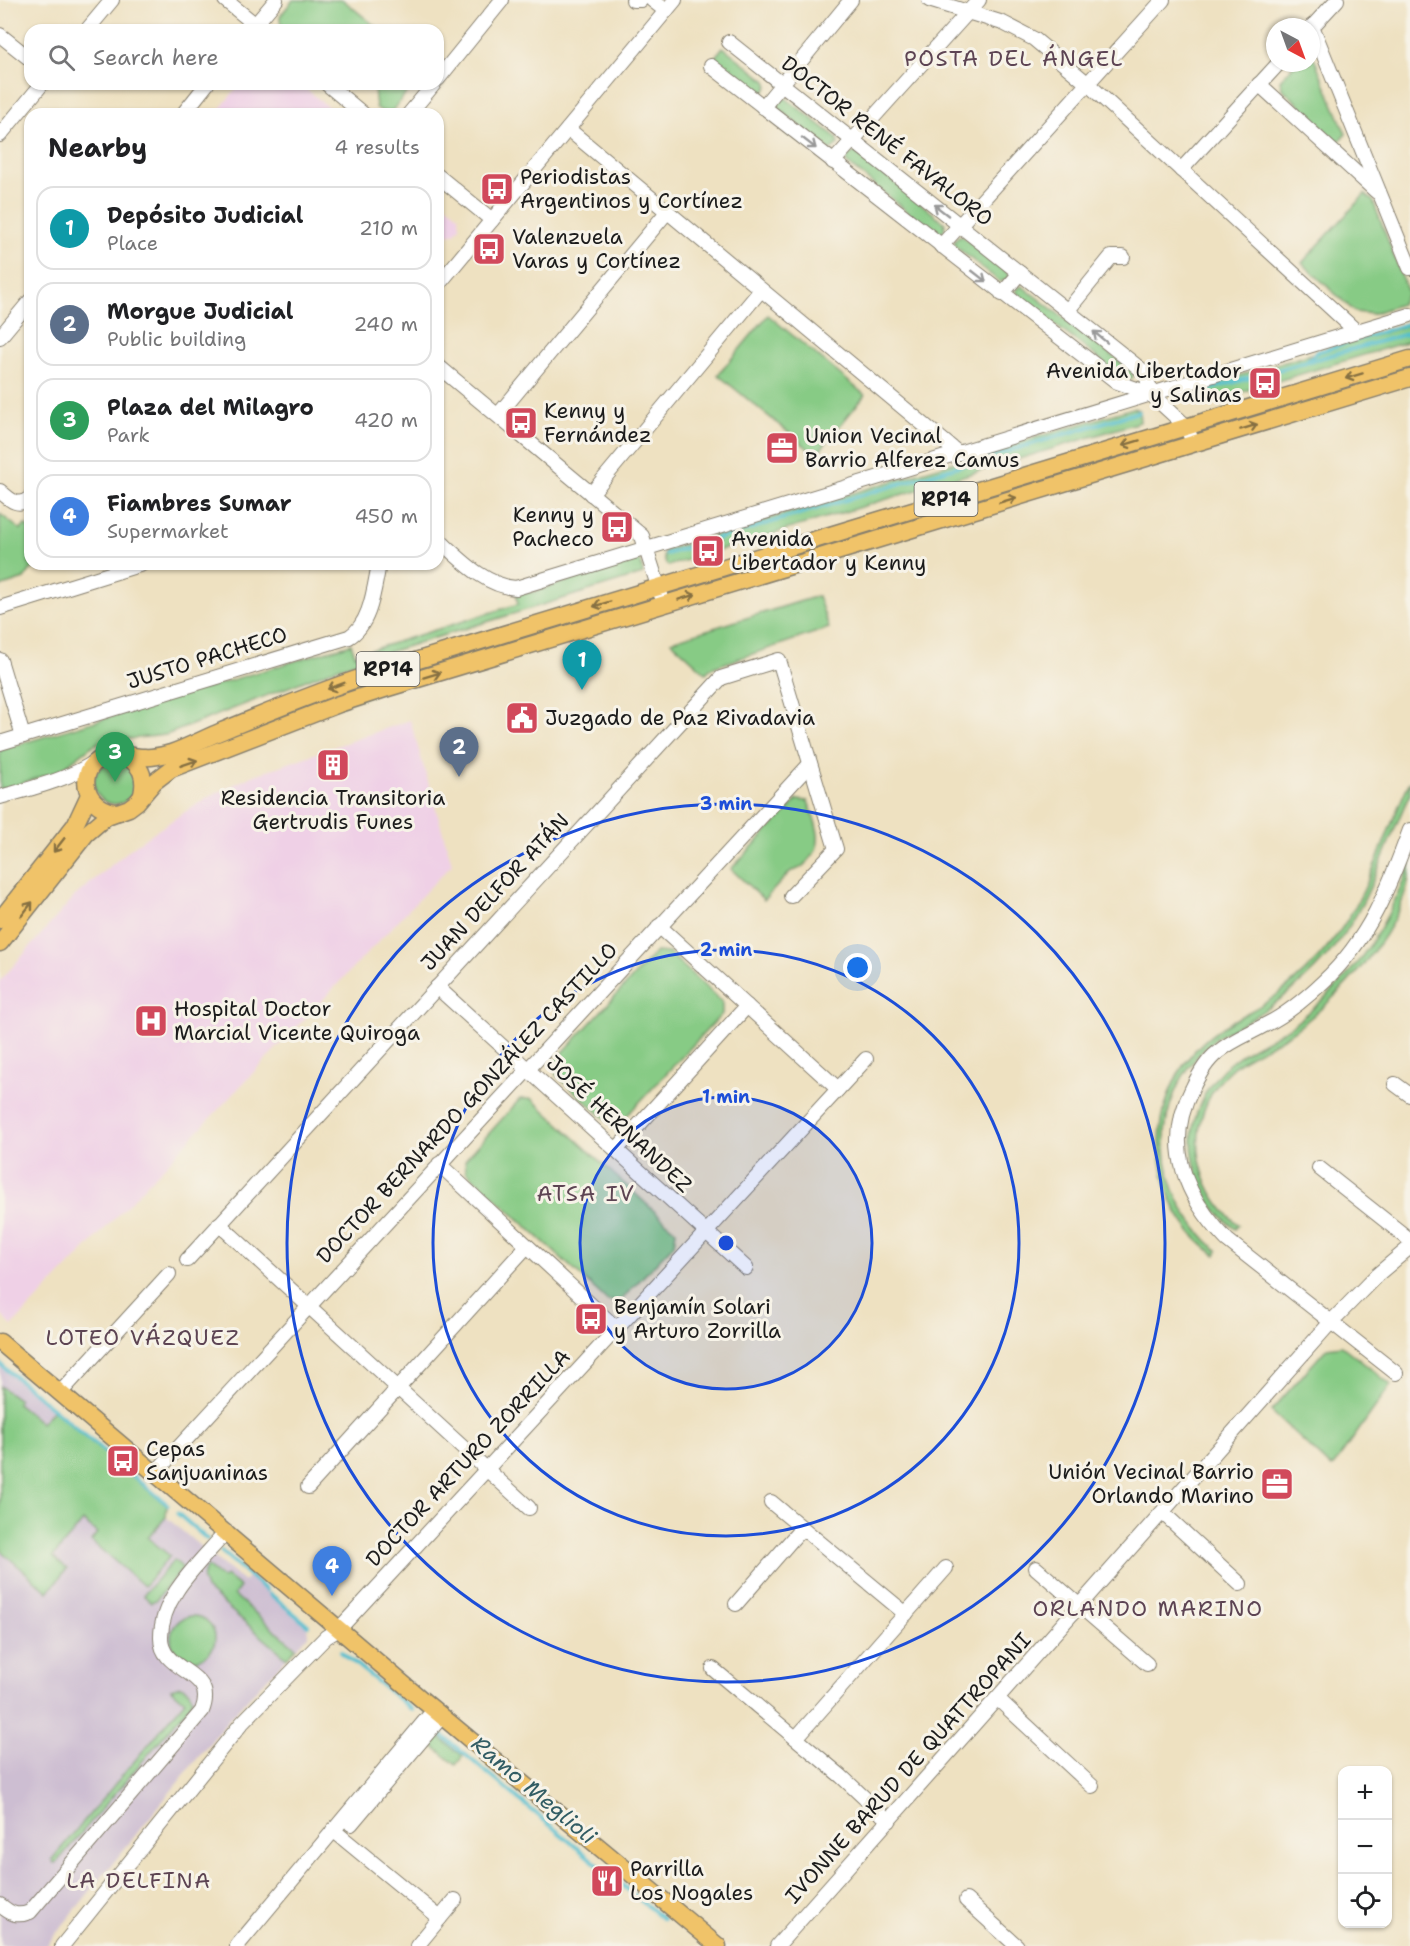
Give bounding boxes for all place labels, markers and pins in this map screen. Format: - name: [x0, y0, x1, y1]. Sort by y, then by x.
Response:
- place label: Periodistas Argentinos y Cortínez: [520, 163, 743, 215]
- bus stop icon: Periodistas Argentinos y Cortínez: [479, 171, 515, 207]
- place label: Valenzuela Varas y Cortínez: [512, 223, 681, 275]
- bus stop icon: Valenzuela Varas y Cortínez: [471, 231, 507, 267]
- place label: Avenida Libertador y Salinas: [1046, 357, 1242, 409]
- bus stop icon: Avenida Libertador y Salinas: [1247, 365, 1283, 401]
- place label: Kenny y Fernández: [544, 397, 651, 449]
- bus stop icon: Kenny y Fernández: [503, 405, 539, 441]
- place label: Union Vecinal Barrio Alferez Camus: [805, 422, 1020, 474]
- office icon: Union Vecinal Barrio Alferez Camus: [764, 430, 800, 466]
- place label: Kenny y Pacheco: [512, 501, 594, 553]
- bus stop icon: Kenny y Pacheco: [599, 509, 635, 545]
- place label: Avenida Libertador y Kenny: [731, 525, 926, 577]
- bus stop icon: Avenida Libertador y Kenny: [690, 533, 726, 569]
- pin: 1: [562, 640, 602, 690]
- public building icon: Juzgado de Paz Rivadavia: [504, 700, 540, 736]
- place label: Juzgado de Paz Rivadavia: [545, 704, 815, 732]
- pin: 2: [440, 728, 478, 777]
- pin: 3: [96, 732, 134, 782]
- building icon: Residencia Transitoria Gertrudis Funes: [315, 747, 351, 783]
- place label: Residencia Transitoria Gertrudis Funes: [221, 784, 445, 836]
- place label: Hospital Doctor Marcial Vicente Quiroga: [174, 995, 420, 1047]
- hospital icon: Hospital Doctor Marcial Vicente Quiroga: [133, 1003, 169, 1039]
- centre of rings: [716, 1233, 736, 1253]
- place label: Benjamín Solari y Arturo Zorrilla: [614, 1293, 781, 1345]
- bus stop icon: Benjamín Solari y Arturo Zorrilla: [573, 1301, 609, 1337]
- place label: Cepas Sanjuaninas: [146, 1435, 268, 1487]
- bus stop icon: Cepas Sanjuaninas: [105, 1443, 141, 1479]
- place label: Unión Vecinal Barrio Orlando Marino: [1048, 1458, 1254, 1510]
- office icon: Unión Vecinal Barrio Orlando Marino: [1259, 1466, 1295, 1502]
- pin: 4: [312, 1546, 352, 1596]
- place label: Parrilla Los Nogales: [630, 1855, 753, 1907]
- restaurant icon: Parrilla Los Nogales: [589, 1863, 625, 1899]

